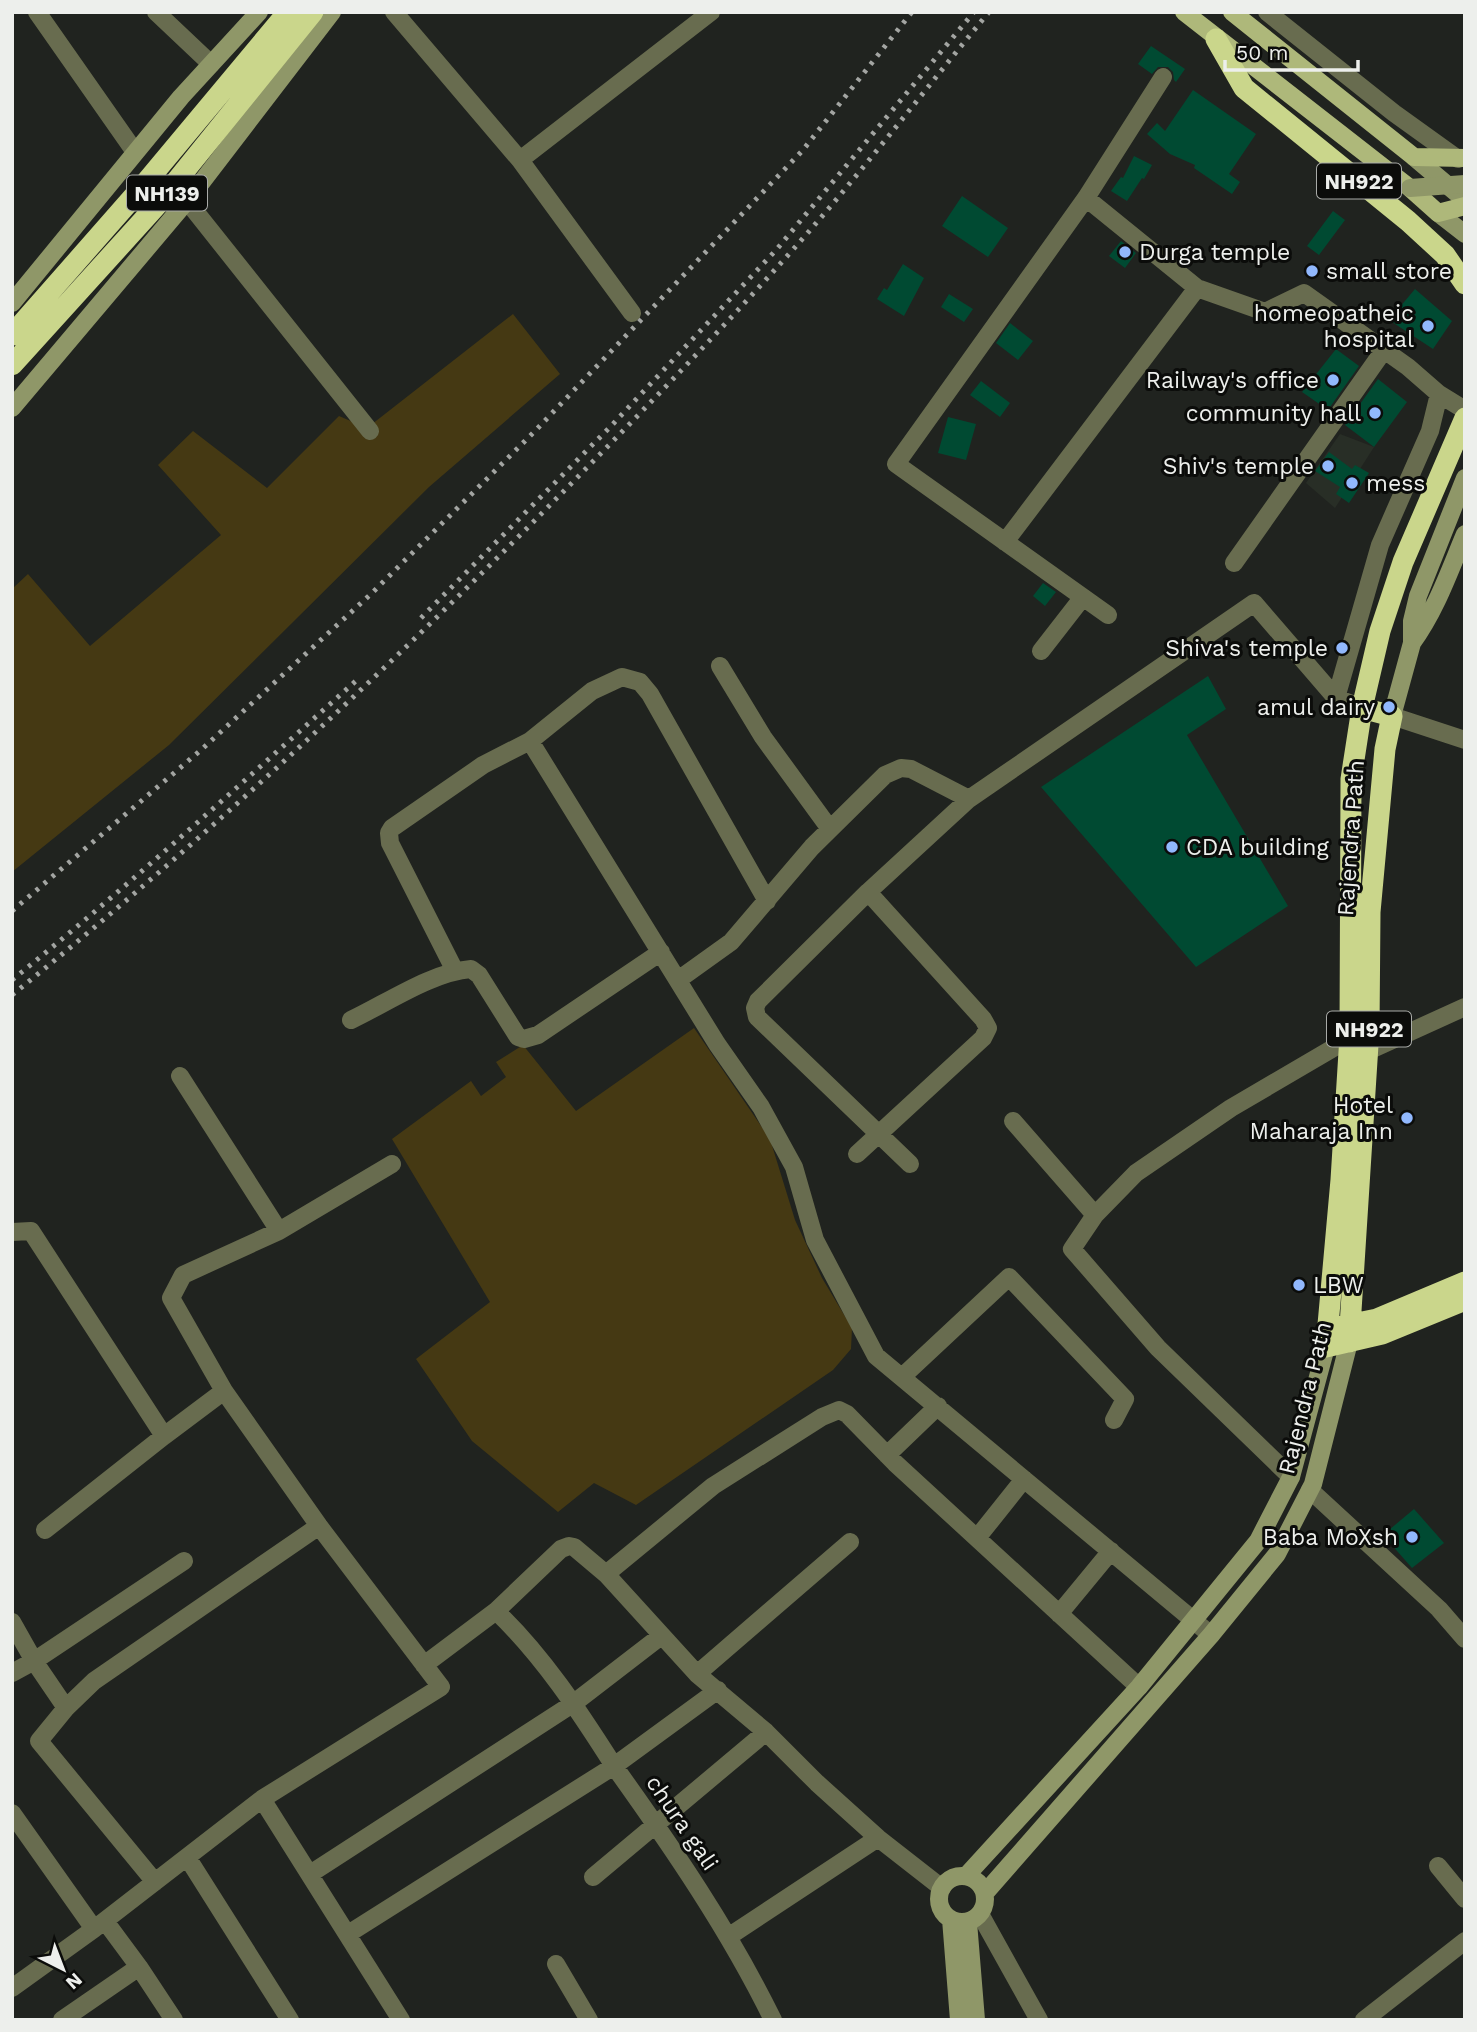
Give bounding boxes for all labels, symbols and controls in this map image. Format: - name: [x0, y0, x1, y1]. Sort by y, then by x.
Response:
- scale bar: [1225, 28, 1358, 72]
- text: 50 m: [1236, 40, 1288, 65]
- road number: NH922: [1317, 164, 1401, 198]
- road number: NH139: [127, 176, 207, 210]
- place label: Durga temple: [1139, 239, 1290, 266]
- marker: Durga temple: [1117, 244, 1133, 260]
- place label: small store: [1326, 258, 1452, 285]
- marker: small store: [1304, 263, 1320, 279]
- place label: homeopatheic hospital: [1254, 300, 1414, 353]
- marker: homeopatheic hospital: [1420, 318, 1436, 334]
- place label: Railway's office: [1146, 367, 1319, 394]
- marker: Railway's office: [1325, 372, 1341, 388]
- place label: community hall: [1186, 400, 1361, 427]
- marker: community hall: [1367, 405, 1383, 421]
- place label: Shiv's temple: [1163, 453, 1314, 480]
- marker: Shiv's temple: [1320, 458, 1336, 474]
- place label: mess: [1366, 470, 1425, 497]
- marker: mess: [1344, 475, 1360, 491]
- place label: Shiva's temple: [1165, 635, 1328, 662]
- marker: Shiva's temple: [1334, 640, 1350, 656]
- place label: amul dairy: [1257, 694, 1375, 721]
- marker: amul dairy: [1381, 699, 1397, 715]
- street label: Rajendra Path: [1332, 759, 1370, 917]
- place label: CDA building: [1186, 834, 1330, 861]
- marker: CDA building: [1164, 839, 1180, 855]
- road number: NH922: [1327, 1012, 1411, 1046]
- place label: Hotel Maharaja Inn: [1250, 1092, 1393, 1145]
- marker: Hotel Maharaja Inn: [1399, 1110, 1415, 1126]
- place label: LBW: [1313, 1272, 1364, 1299]
- marker: LBW: [1291, 1277, 1307, 1293]
- street label: Rajendra Path: [1273, 1319, 1337, 1477]
- place label: Baba MoXsh: [1263, 1524, 1398, 1551]
- marker: Baba MoXsh: [1404, 1529, 1420, 1545]
- street label: chura gali: [640, 1770, 724, 1876]
- north arrow: [28, 1934, 98, 2004]
- text: N: [61, 1968, 87, 1995]

